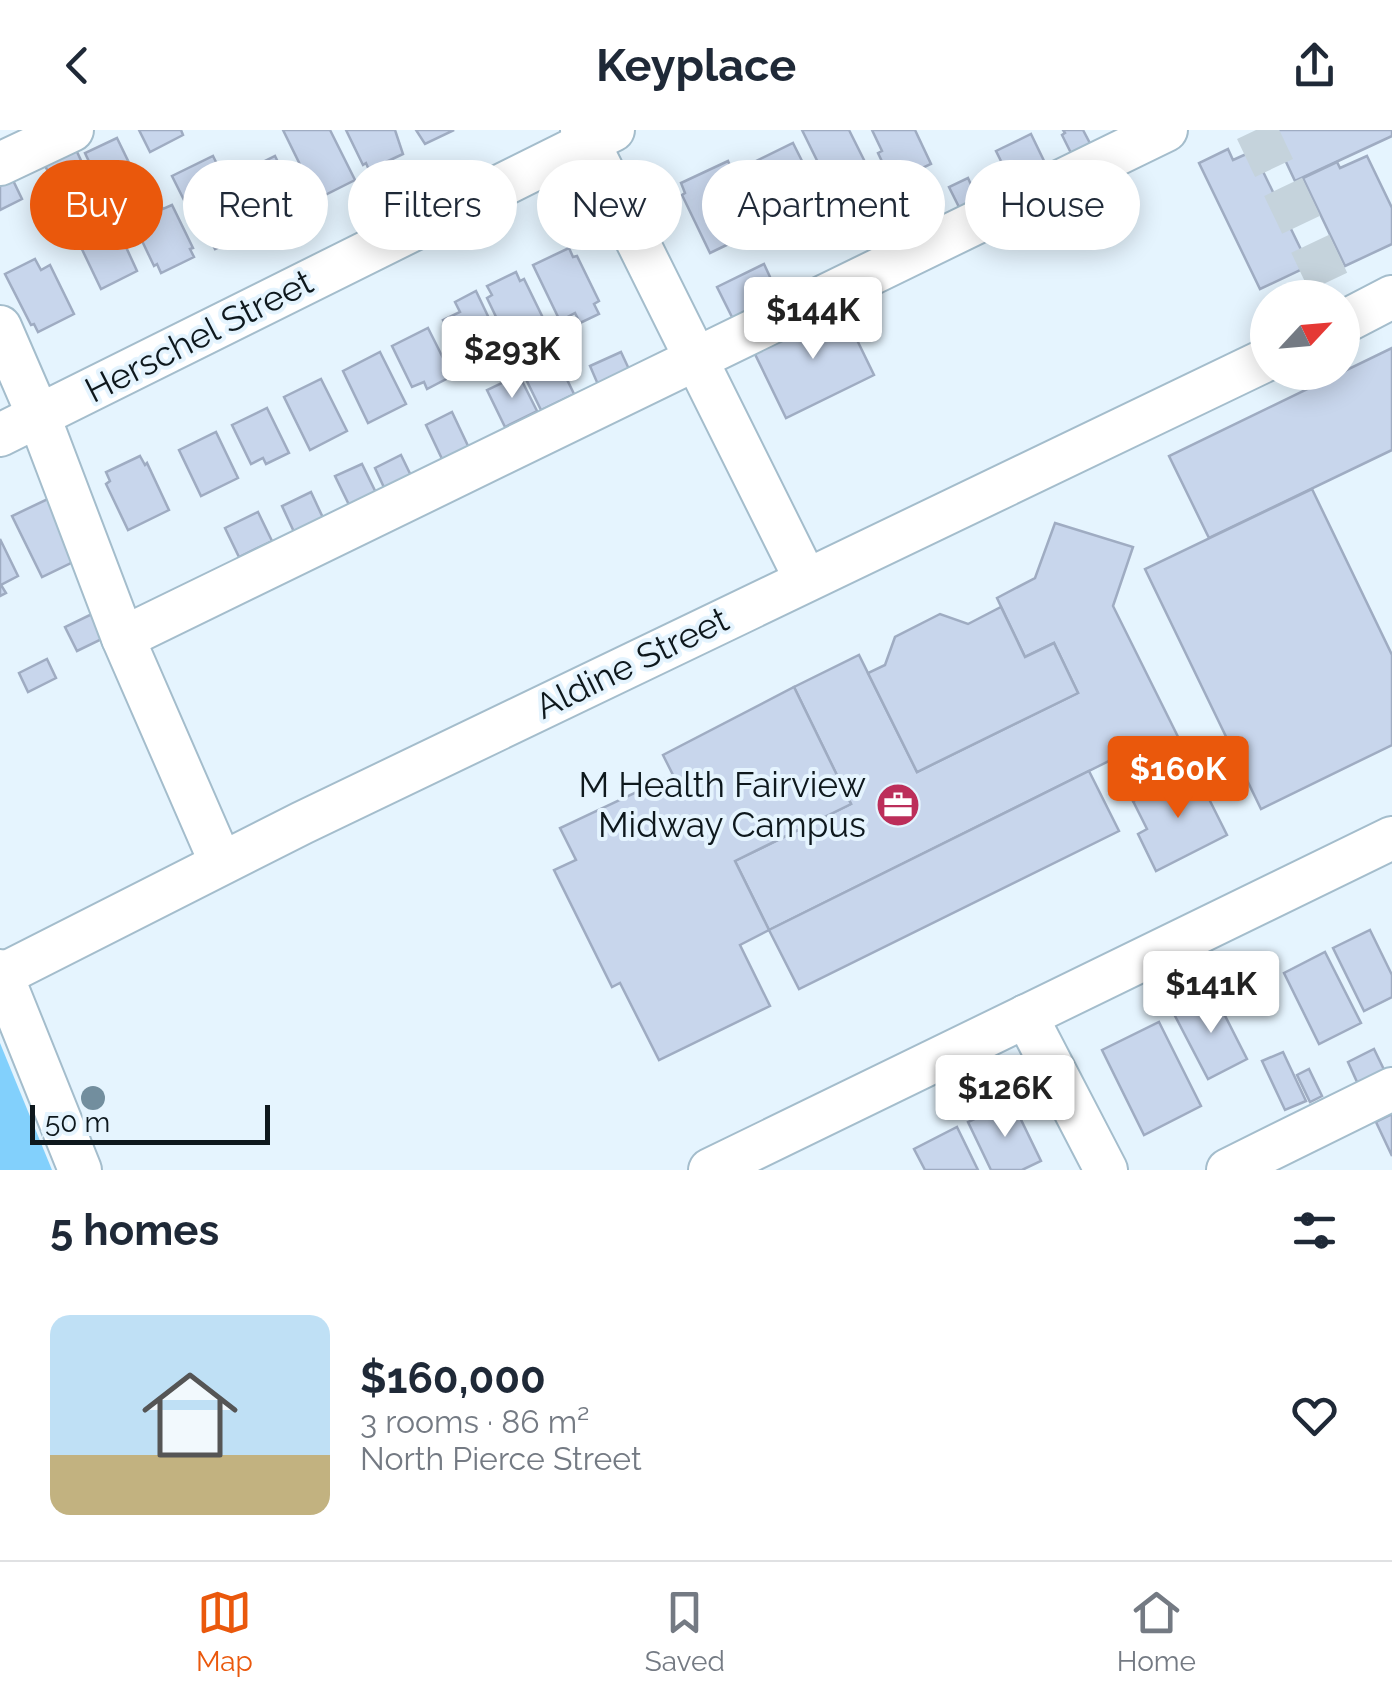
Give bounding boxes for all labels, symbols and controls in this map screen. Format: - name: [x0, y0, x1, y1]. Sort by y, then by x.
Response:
- icon: back: [50, 38, 105, 93]
- icon: share: [1287, 38, 1342, 93]
- text: Keyplace: [596, 39, 796, 92]
- chip: Buy: [30, 160, 163, 250]
- chip: Rent: [183, 160, 328, 250]
- chip: Filters: [348, 160, 517, 250]
- chip: New: [537, 160, 682, 250]
- chip: Apartment: [702, 160, 945, 250]
- chip: House: [965, 160, 1140, 250]
- street label: Herschel Street: [78, 260, 320, 411]
- pin: $144K: [743, 277, 883, 362]
- north arrow: [1250, 280, 1360, 390]
- map controls: [1250, 280, 1360, 390]
- text: $144K: [766, 291, 860, 328]
- pin: $293K: [442, 316, 582, 401]
- text: $293K: [464, 330, 560, 367]
- street label: Aldine Street: [529, 598, 735, 727]
- pin: $160K: [1108, 736, 1248, 821]
- text: $160K: [1130, 750, 1226, 787]
- place label: M Health Fairview Midway Campus: [579, 764, 866, 845]
- office icon: M Health Fairview Midway Campus: [875, 782, 921, 828]
- pin: $141K: [1141, 951, 1281, 1036]
- text: $141K: [1165, 965, 1257, 1002]
- pin: $126K: [935, 1055, 1075, 1140]
- text: $126K: [958, 1069, 1052, 1106]
- scale bar: [30, 1100, 270, 1144]
- text: 50 m: [45, 1106, 110, 1139]
- icon: filters: [1287, 1203, 1342, 1258]
- text: 5 homes: [50, 1206, 219, 1255]
- text: $160,000: [360, 1354, 546, 1403]
- icon: home: [130, 1355, 250, 1475]
- icon: heart: [1287, 1388, 1342, 1443]
- text: 3 rooms · 86 m²: [360, 1403, 590, 1440]
- text: North Pierce Street: [360, 1440, 642, 1477]
- tab: Map: [196, 1585, 253, 1678]
- tab: Saved: [645, 1585, 725, 1678]
- tab: Home: [1117, 1585, 1196, 1678]

